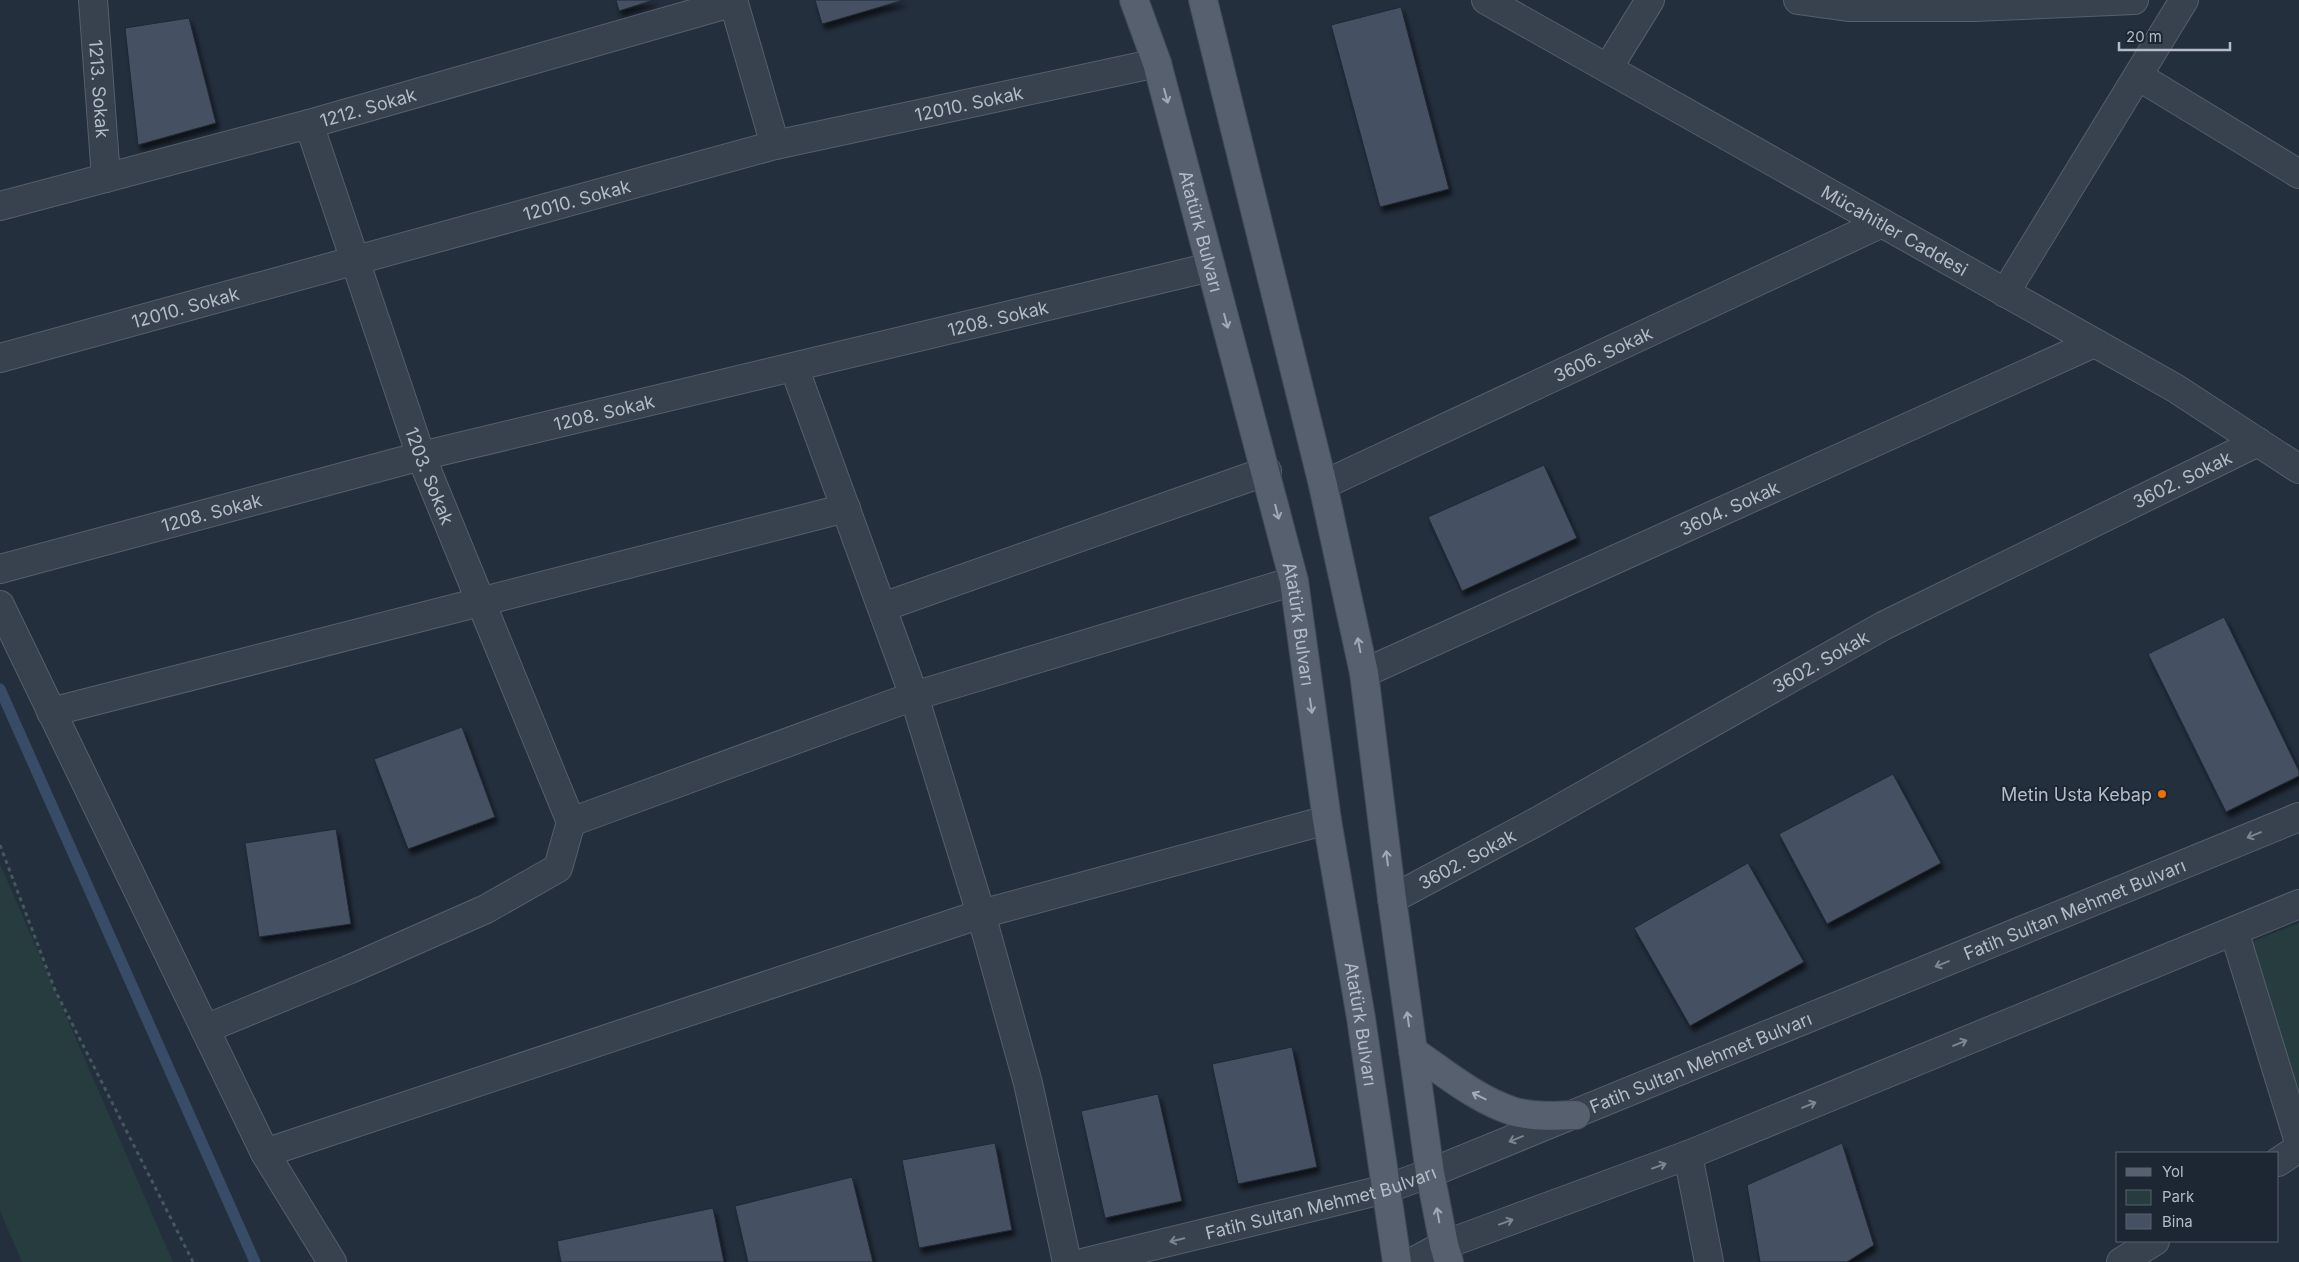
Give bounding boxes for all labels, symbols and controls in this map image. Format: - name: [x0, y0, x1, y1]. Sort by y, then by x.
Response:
- scale bar: [2119, 20, 2230, 52]
- text: 20 m: [2126, 27, 2162, 46]
- street label: 1213. Sokak: [85, 39, 114, 139]
- street label: 12010. Sokak: [913, 82, 1025, 125]
- street label: 1212. Sokak: [317, 83, 419, 131]
- one-way arrow: [1162, 88, 1171, 104]
- street label: Atatürk Bulvarı: [1175, 168, 1228, 294]
- street label: 12010. Sokak: [521, 175, 633, 224]
- street label: Mücahitler Caddesi: [1818, 181, 1972, 280]
- street label: 12010. Sokak: [129, 282, 241, 332]
- street label: 1208. Sokak: [945, 296, 1050, 340]
- one-way arrow: [1221, 312, 1231, 328]
- street label: 3606. Sokak: [1550, 322, 1656, 386]
- street label: 1208. Sokak: [551, 390, 657, 434]
- street label: 1203. Sokak: [402, 424, 458, 528]
- street label: 3602. Sokak: [2129, 446, 2235, 512]
- street label: 3604. Sokak: [1676, 476, 1783, 539]
- street label: 1208. Sokak: [159, 489, 264, 536]
- one-way arrow: [1273, 503, 1282, 519]
- street label: Atatürk Bulvarı: [1279, 559, 1319, 687]
- street label: 3602. Sokak: [1769, 626, 1872, 697]
- one-way arrow: [1353, 638, 1363, 654]
- one-way arrow: [1307, 697, 1317, 713]
- place label: Metin Usta Kebap: [2001, 784, 2152, 805]
- marker: Metin Usta Kebap: [2156, 788, 2168, 800]
- street label: 3602. Sokak: [1415, 824, 1519, 893]
- one-way arrow: [2247, 831, 2262, 841]
- one-way arrow: [1382, 851, 1392, 867]
- street label: Fatih Sultan Mehmet Bulvarı: [1960, 854, 2189, 964]
- street label: Atatürk Bulvarı: [1341, 960, 1381, 1087]
- one-way arrow: [1935, 960, 1950, 970]
- street label: Fatih Sultan Mehmet Bulvarı: [1586, 1007, 1815, 1117]
- one-way arrow: [1403, 1012, 1413, 1028]
- one-way arrow: [1952, 1038, 1967, 1048]
- one-way arrow: [1472, 1090, 1487, 1100]
- one-way arrow: [1801, 1100, 1816, 1110]
- one-way arrow: [1509, 1135, 1525, 1144]
- legend: [2116, 1152, 2279, 1242]
- street label: Fatih Sultan Mehmet Bulvarı: [1203, 1161, 1439, 1243]
- one-way arrow: [1650, 1161, 1666, 1170]
- text: Yol: [2162, 1162, 2184, 1181]
- text: Park: [2162, 1187, 2195, 1206]
- one-way arrow: [1433, 1207, 1442, 1223]
- text: Bina: [2162, 1212, 2193, 1231]
- one-way arrow: [1498, 1217, 1513, 1226]
- one-way arrow: [1169, 1236, 1185, 1245]

